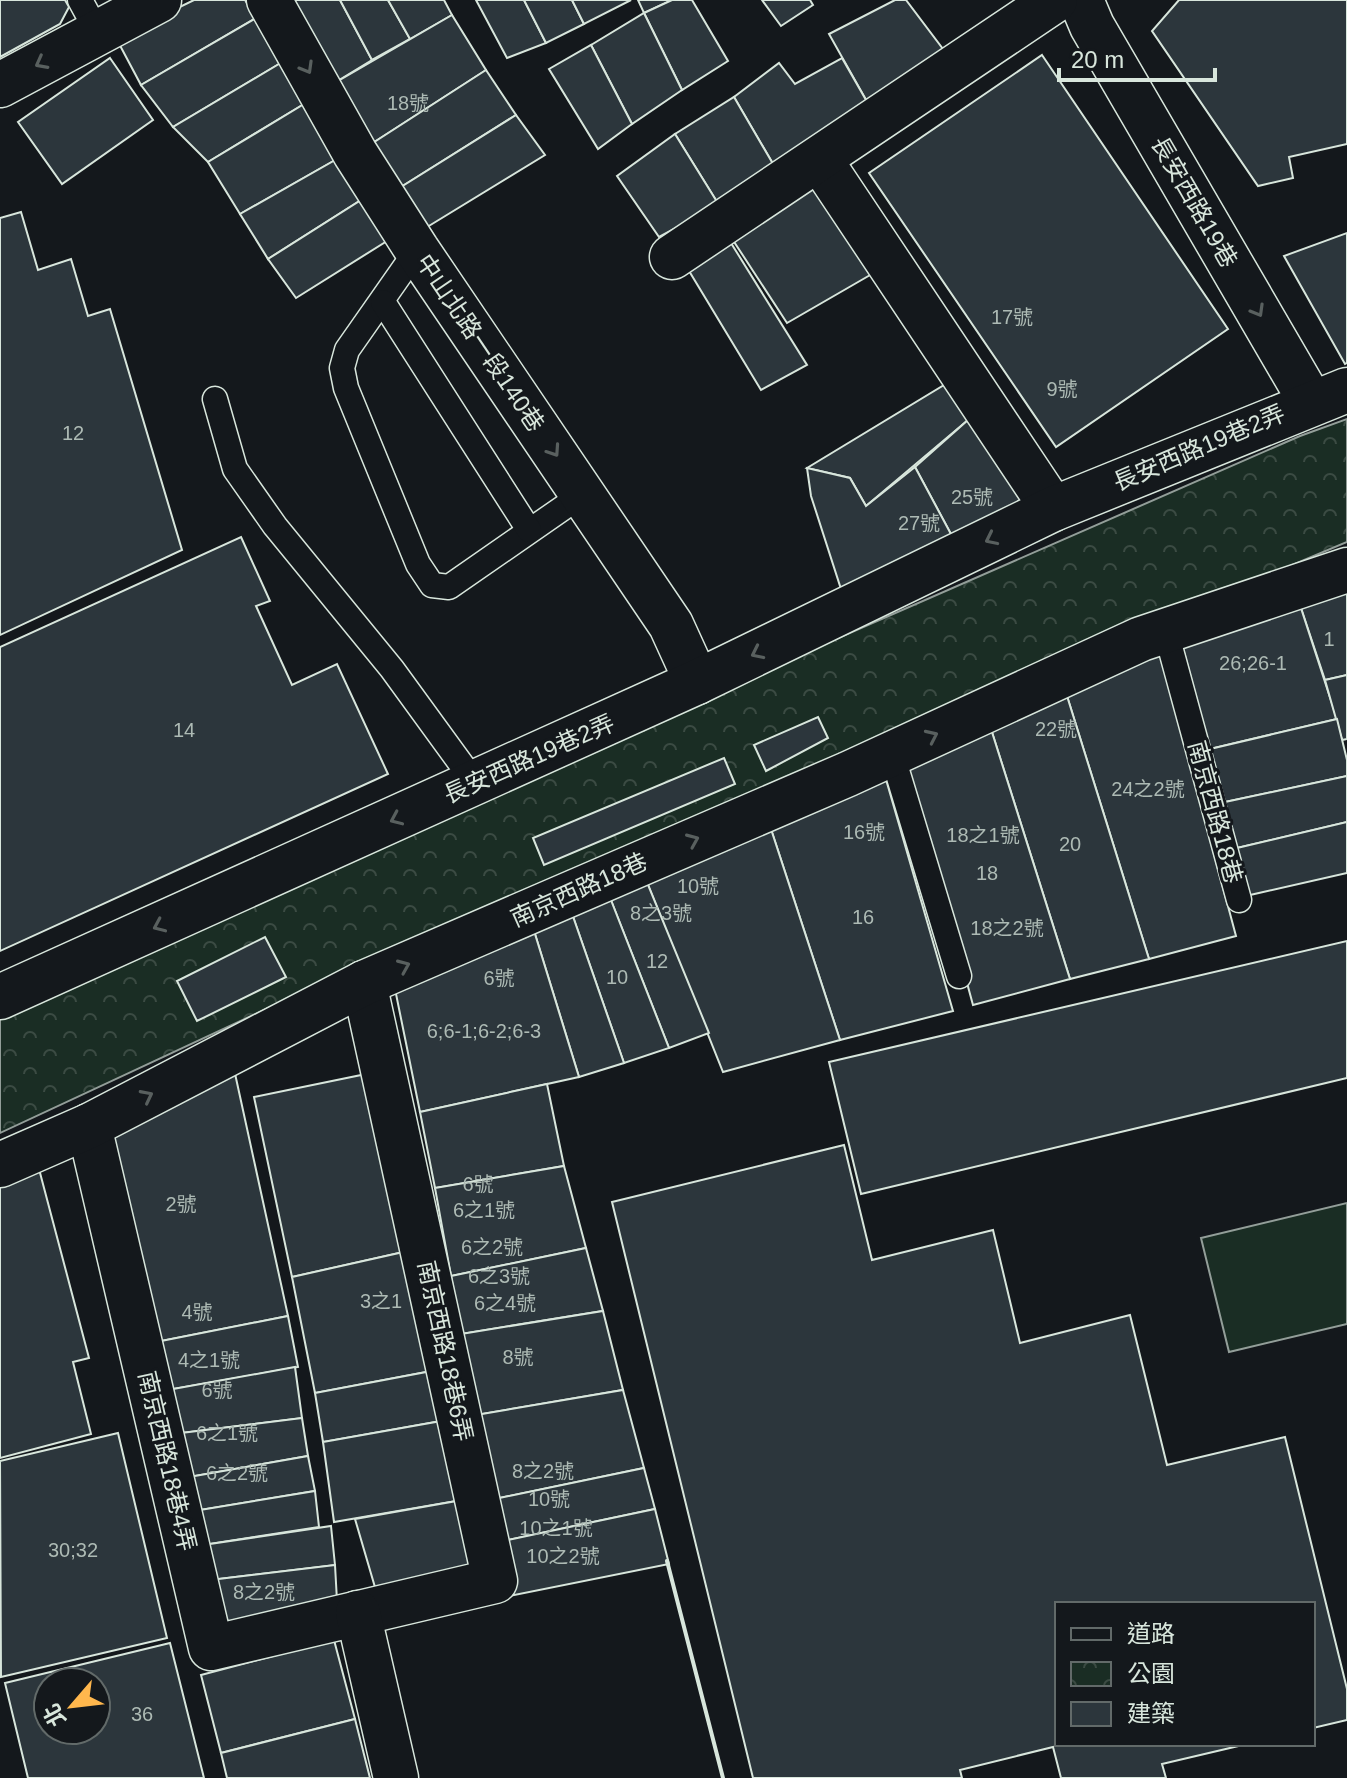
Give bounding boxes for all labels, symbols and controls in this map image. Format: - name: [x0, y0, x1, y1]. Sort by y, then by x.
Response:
- scale bar: [1059, 32, 1215, 82]
- text: 20 m: [1071, 46, 1124, 73]
- one-way arrow: [35, 54, 50, 69]
- one-way arrow: [297, 59, 313, 74]
- house number: 18號: [387, 92, 429, 114]
- street label: 長安西路19巷: [1146, 131, 1243, 272]
- street label: 中山北路一段140巷: [411, 249, 550, 437]
- one-way arrow: [1248, 302, 1264, 317]
- house number: 17號: [991, 306, 1033, 328]
- house number: 9號: [1046, 378, 1078, 400]
- street label: 長安西路19巷2弄: [1109, 399, 1289, 496]
- house number: 12: [62, 422, 84, 444]
- one-way arrow: [544, 443, 559, 457]
- house number: 25號: [951, 486, 993, 508]
- house number: 27號: [898, 512, 940, 534]
- one-way arrow: [985, 529, 999, 545]
- house number: 1: [1323, 628, 1335, 650]
- one-way arrow: [751, 643, 766, 658]
- house number: 26;26-1: [1219, 652, 1287, 674]
- street label: 長安西路19巷2弄: [439, 709, 618, 808]
- house number: 22號: [1035, 718, 1077, 740]
- house number: 14: [173, 719, 195, 741]
- one-way arrow: [923, 730, 938, 746]
- street label: 南京西路18巷: [1183, 738, 1248, 886]
- house number: 24之2號: [1111, 778, 1185, 800]
- one-way arrow: [390, 809, 404, 825]
- house number: 16號: [843, 821, 885, 843]
- house number: 18之1號: [946, 824, 1020, 846]
- house number: 20: [1059, 833, 1081, 855]
- one-way arrow: [685, 834, 699, 850]
- street label: 南京西路18巷: [506, 847, 651, 932]
- house number: 18: [976, 862, 998, 884]
- house number: 10號: [677, 875, 719, 897]
- house number: 8之3號: [630, 902, 692, 924]
- house number: 16: [852, 906, 874, 928]
- one-way arrow: [153, 916, 167, 932]
- house number: 18之2號: [970, 917, 1044, 939]
- house number: 12: [646, 950, 668, 972]
- one-way arrow: [396, 960, 410, 976]
- house number: 10: [606, 966, 628, 988]
- house number: 6號: [483, 967, 515, 989]
- house number: 6;6-1;6-2;6-3: [427, 1020, 541, 1042]
- one-way arrow: [138, 1091, 153, 1106]
- house number: 6號: [462, 1173, 494, 1195]
- house number: 2號: [165, 1193, 197, 1215]
- house number: 6之1號: [453, 1199, 515, 1221]
- house number: 6之2號: [461, 1236, 523, 1258]
- street label: 南京西路18巷6弄: [413, 1258, 478, 1444]
- house number: 6之3號: [468, 1265, 530, 1287]
- house number: 3之1: [360, 1290, 402, 1312]
- house number: 6之4號: [474, 1292, 536, 1314]
- house number: 4號: [181, 1301, 213, 1323]
- house number: 8號: [502, 1346, 534, 1368]
- house number: 4之1號: [178, 1349, 240, 1371]
- street label: 南京西路18巷4弄: [134, 1368, 201, 1554]
- house number: 6號: [201, 1379, 233, 1401]
- house number: 6之1號: [196, 1422, 258, 1444]
- house number: 8之2號: [512, 1460, 574, 1482]
- house number: 6之2號: [206, 1462, 268, 1484]
- house number: 10號: [528, 1488, 570, 1510]
- house number: 10之1號: [519, 1517, 593, 1539]
- house number: 30;32: [48, 1539, 98, 1561]
- house number: 10之2號: [526, 1545, 600, 1567]
- house number: 8之2號: [233, 1581, 295, 1603]
- legend: [1055, 1602, 1315, 1746]
- text: 道路: [1127, 1620, 1175, 1647]
- text: 公園: [1127, 1660, 1175, 1687]
- north arrow: [32, 1666, 112, 1746]
- text: 北: [39, 1700, 71, 1731]
- text: 建築: [1127, 1700, 1175, 1727]
- house number: 36: [131, 1703, 153, 1725]

